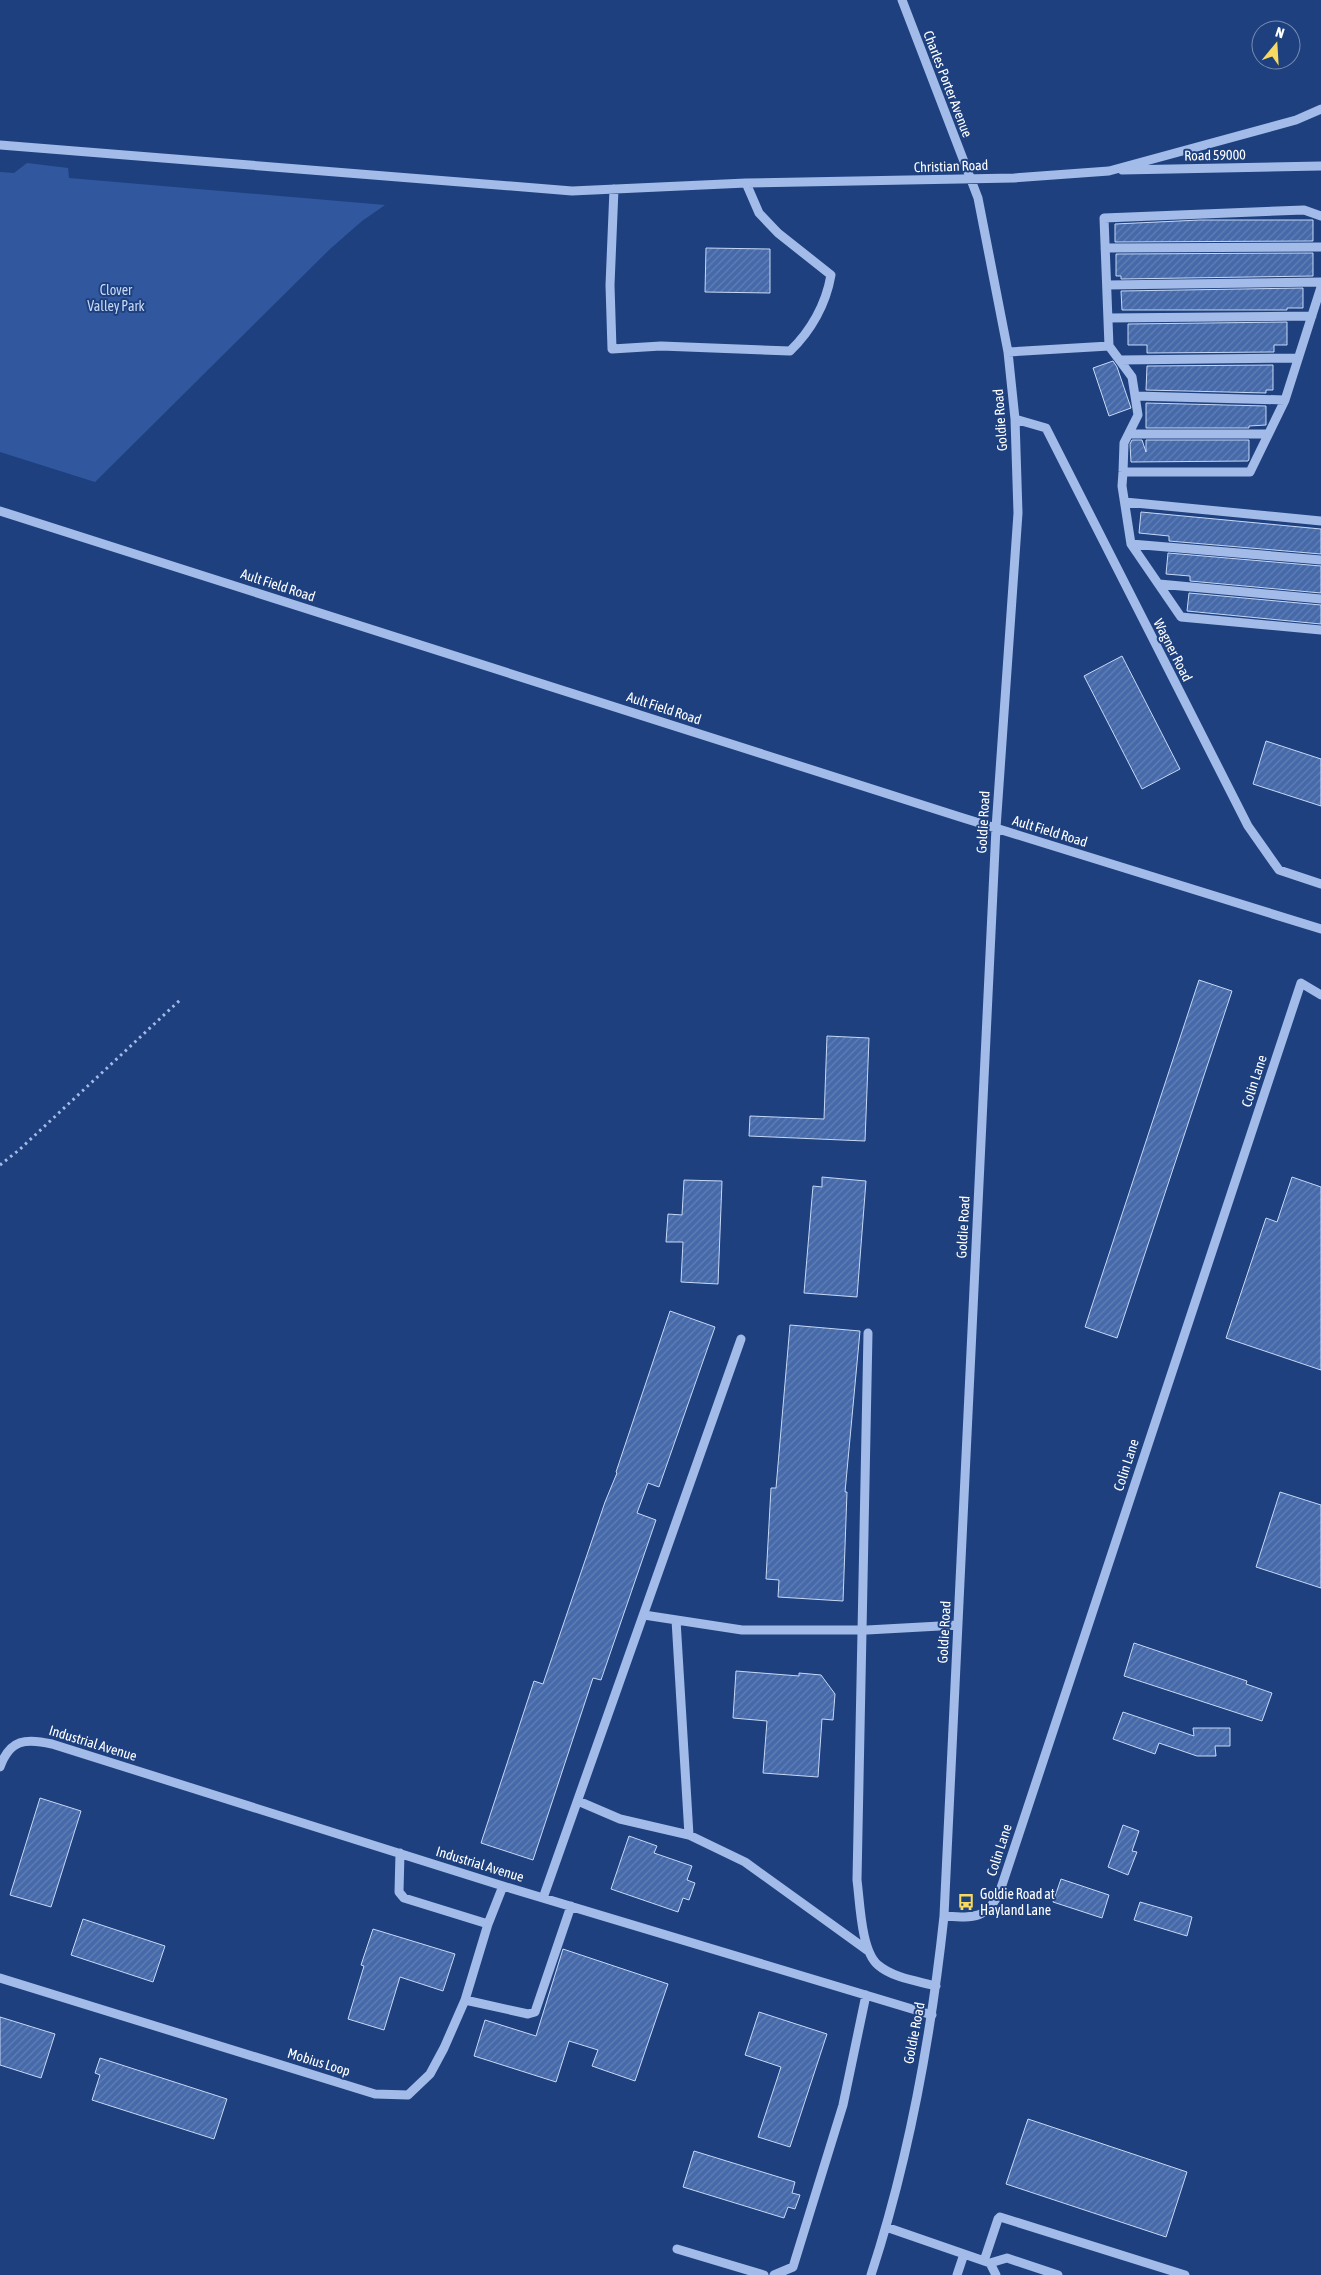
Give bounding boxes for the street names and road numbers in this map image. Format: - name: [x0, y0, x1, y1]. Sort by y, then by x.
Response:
- street label: Charles Porter Avenue: [920, 28, 976, 140]
- street label: Road 59000: [1184, 146, 1246, 164]
- street label: Christian Road: [913, 157, 989, 175]
- street label: Goldie Road: [990, 388, 1010, 452]
- street label: Ault Field Road: [239, 565, 317, 605]
- street label: Wagner Road: [1150, 616, 1196, 684]
- street label: Ault Field Road: [625, 688, 703, 728]
- street label: Goldie Road: [973, 790, 993, 854]
- street label: Ault Field Road: [1011, 812, 1089, 850]
- street label: Colin Lane: [1238, 1053, 1270, 1109]
- street label: Goldie Road: [953, 1195, 973, 1259]
- street label: Colin Lane: [1110, 1437, 1142, 1493]
- street label: Goldie Road: [934, 1600, 954, 1664]
- street label: Industrial Avenue: [47, 1722, 139, 1764]
- street label: Colin Lane: [983, 1822, 1015, 1878]
- street label: Industrial Avenue: [434, 1843, 526, 1885]
- street label: Goldie Road: [900, 2001, 928, 2065]
- street label: Mobius Loop: [286, 2045, 353, 2079]

